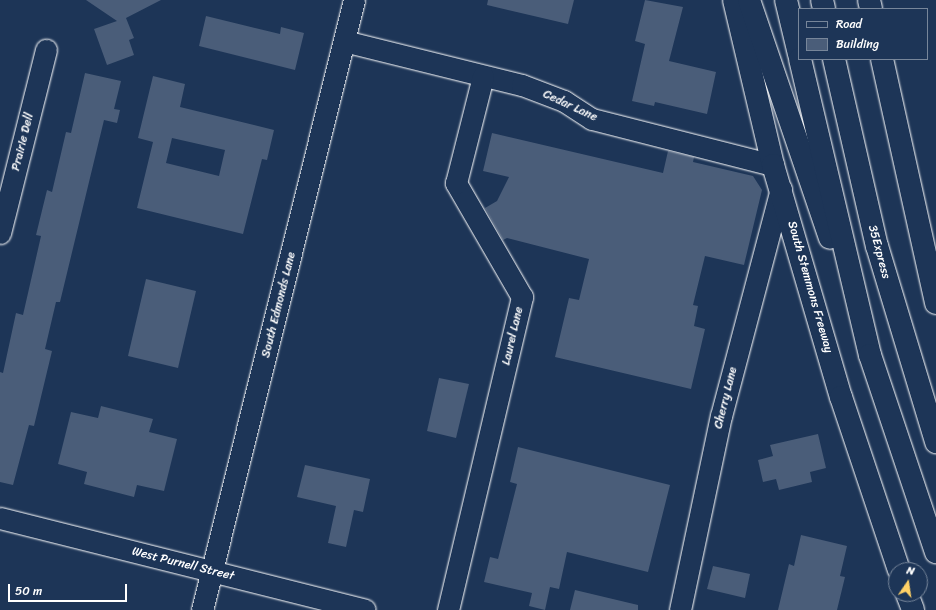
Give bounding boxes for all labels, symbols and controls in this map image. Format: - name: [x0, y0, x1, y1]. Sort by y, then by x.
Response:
- legend: [798, 8, 928, 60]
- text: Road: [836, 13, 862, 35]
- text: Building: [836, 33, 879, 55]
- street label: Cedar Lane: [541, 87, 599, 125]
- street label: Prairie Dell: [9, 112, 37, 172]
- street label: South Stemmons Freeway: [784, 219, 836, 355]
- street label: 35Express: [865, 223, 893, 281]
- street label: South Edmonds Lane: [259, 251, 299, 359]
- street label: Laurel Lane: [499, 305, 527, 367]
- street label: Cherry Lane: [711, 366, 741, 430]
- street label: West Purnell Street: [130, 544, 236, 584]
- text: N: [905, 561, 916, 581]
- north arrow: [888, 562, 928, 602]
- scale bar: [10, 576, 129, 602]
- text: 50 m: [15, 580, 42, 602]

